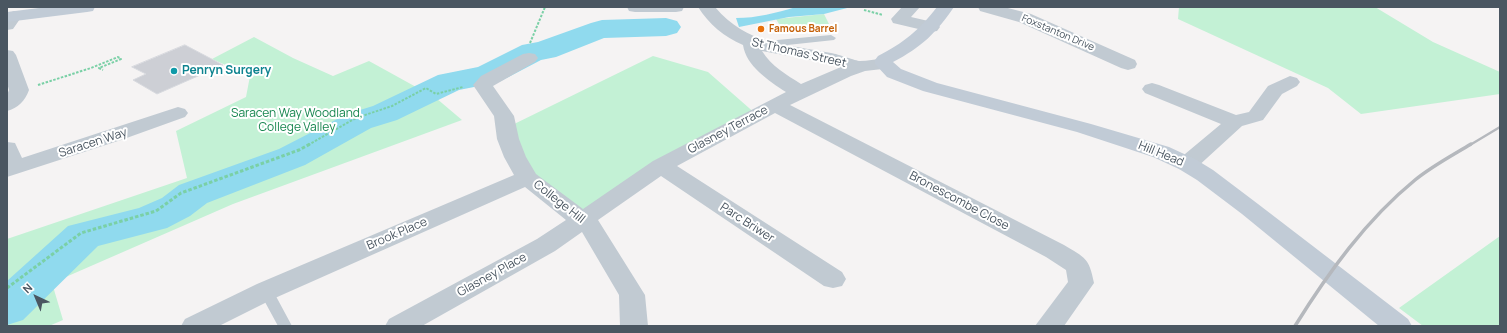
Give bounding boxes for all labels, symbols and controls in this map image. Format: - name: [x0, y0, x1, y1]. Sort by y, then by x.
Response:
- street label: Foxstanton Drive: [1020, 12, 1096, 54]
- place label: Famous Barrel: [769, 23, 837, 35]
- marker: Famous Barrel: [756, 24, 766, 34]
- street label: St Thomas Street: [750, 35, 848, 71]
- place label: Penryn Surgery: [182, 64, 271, 78]
- marker: Penryn Surgery: [169, 66, 179, 76]
- street label: Glasney Terrace: [685, 103, 771, 157]
- park label: Saracen Way Woodland, College Valley: [231, 107, 363, 135]
- street label: Saracen Way: [57, 125, 129, 161]
- street label: Hill Head: [1136, 138, 1186, 170]
- street label: Bronescombe Close: [907, 169, 1011, 233]
- street label: College Hill: [530, 177, 588, 227]
- street label: Parc Briwer: [717, 200, 777, 246]
- street label: Brook Place: [365, 215, 429, 253]
- street label: Glasney Place: [455, 250, 529, 300]
- north arrow: [16, 277, 56, 317]
- text: N: [19, 280, 35, 296]

